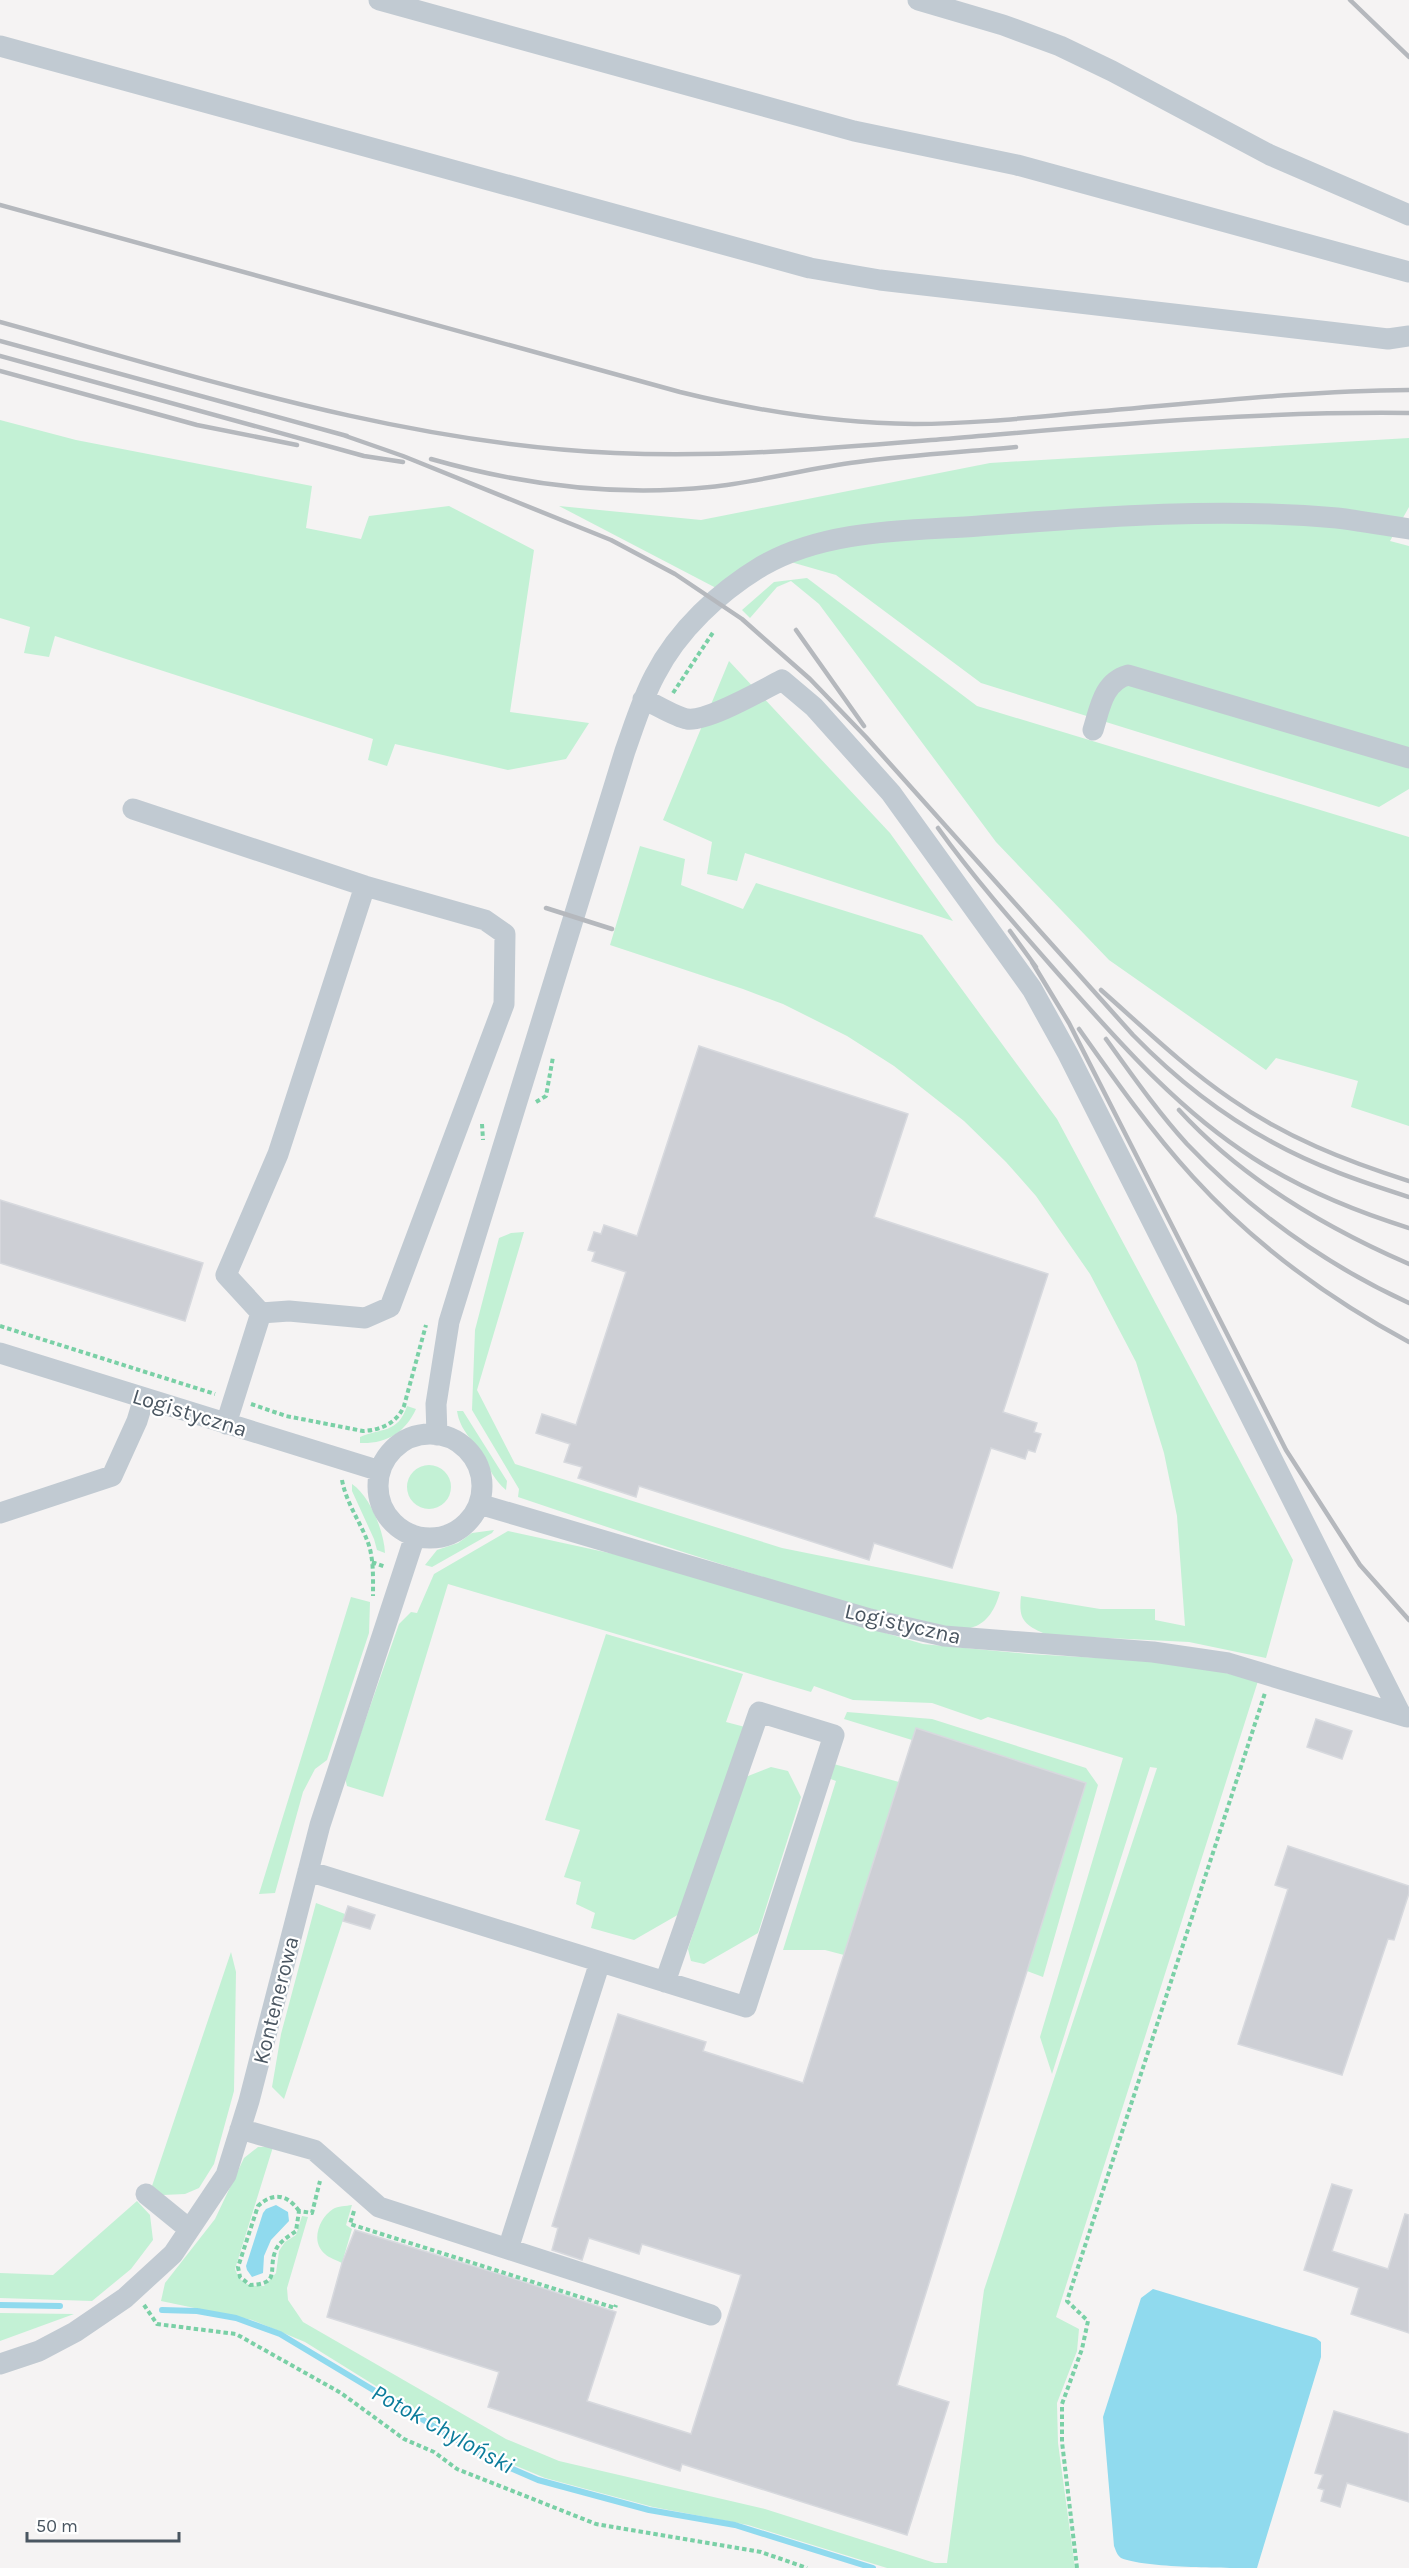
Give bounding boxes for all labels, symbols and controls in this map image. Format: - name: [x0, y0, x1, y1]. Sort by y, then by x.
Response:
- street label: Logistyczna: [129, 1383, 250, 1443]
- street label: Logistyczna: [842, 1598, 963, 1650]
- street label: Kontenerowa: [248, 1934, 304, 2067]
- water label: Potok Chyloński: [367, 2378, 519, 2480]
- scale bar: [27, 2505, 178, 2543]
- text: 50 m: [36, 2515, 78, 2537]

